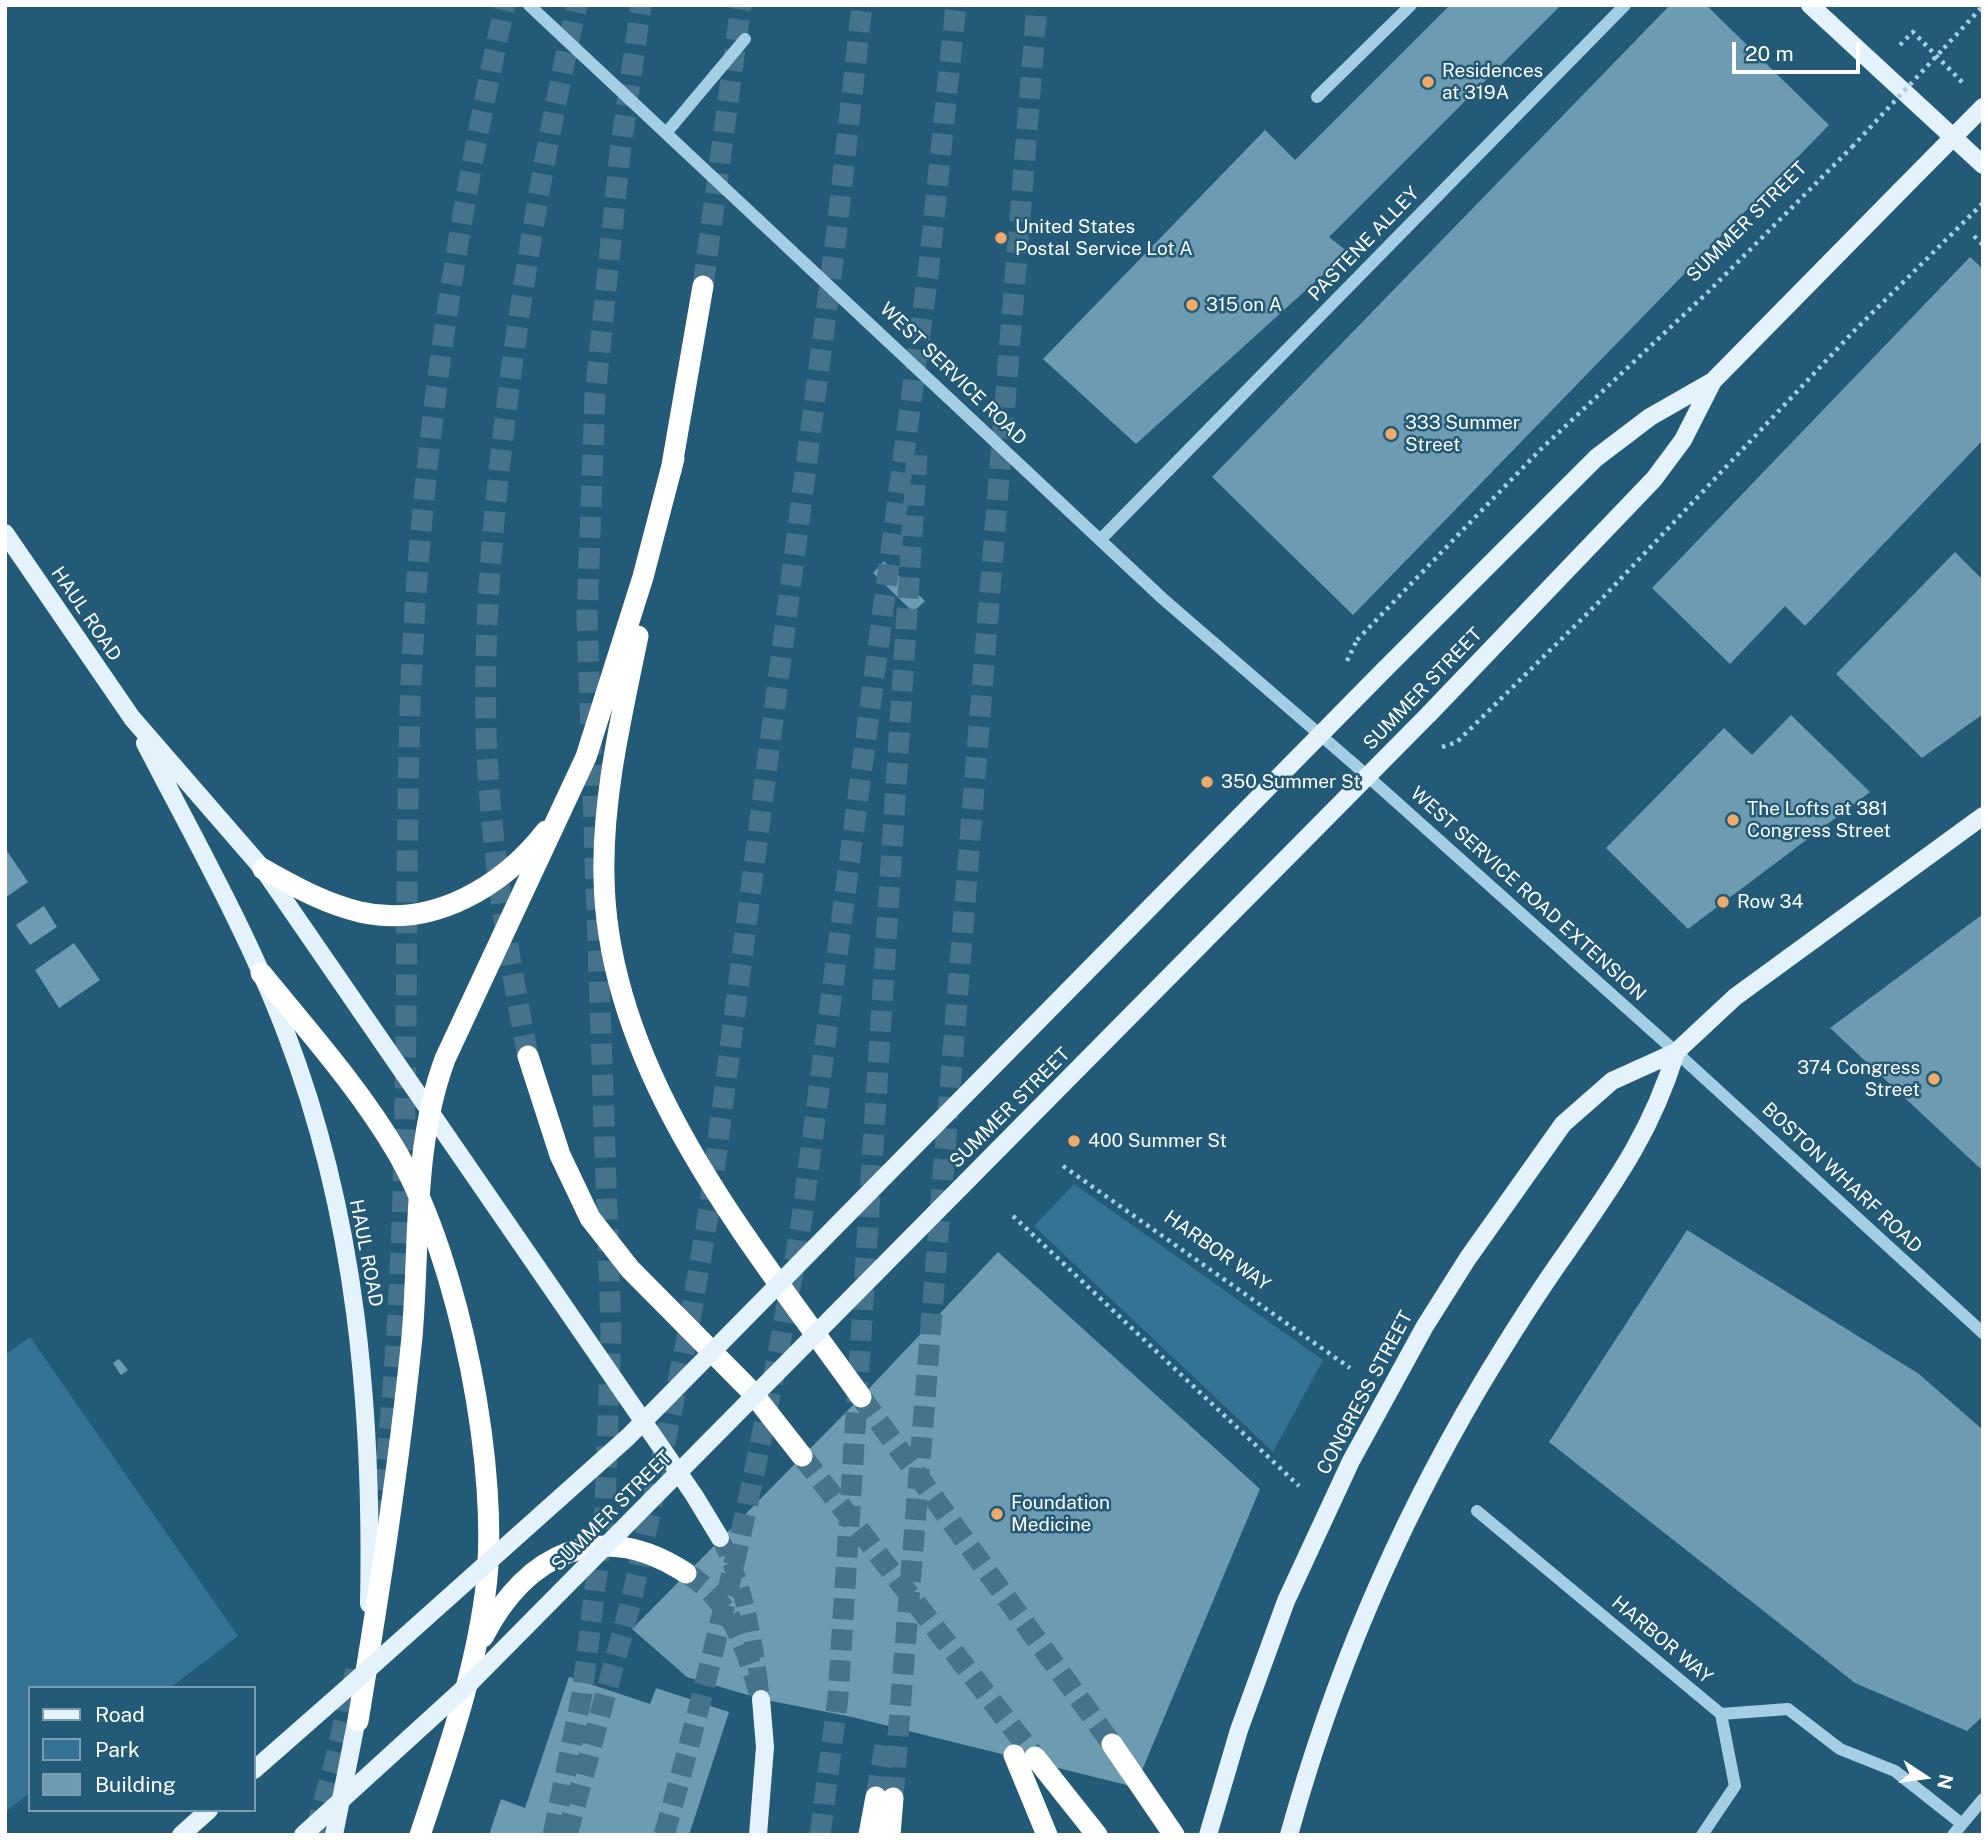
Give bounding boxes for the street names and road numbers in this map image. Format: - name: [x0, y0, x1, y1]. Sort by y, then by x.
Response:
- street label: SUMMER STREET: [1682, 157, 1812, 287]
- street label: PASTENE ALLEY: [1304, 182, 1424, 306]
- street label: WEST SERVICE ROAD: [875, 298, 1031, 450]
- street label: HAUL ROAD: [46, 562, 126, 666]
- street label: SUMMER STREET: [1359, 623, 1487, 755]
- street label: WEST SERVICE ROAD EXTENSION: [1405, 782, 1651, 1006]
- street label: SUMMER STREET: [945, 1043, 1075, 1173]
- street label: BOSTON WHARF ROAD: [1757, 1098, 1927, 1258]
- street label: HAUL ROAD: [344, 1197, 388, 1309]
- street label: HARBOR WAY: [1159, 1206, 1275, 1296]
- street label: CONGRESS STREET: [1312, 1307, 1418, 1479]
- street label: SUMMER STREET: [547, 1446, 677, 1576]
- street label: HARBOR WAY: [1607, 1591, 1717, 1689]

